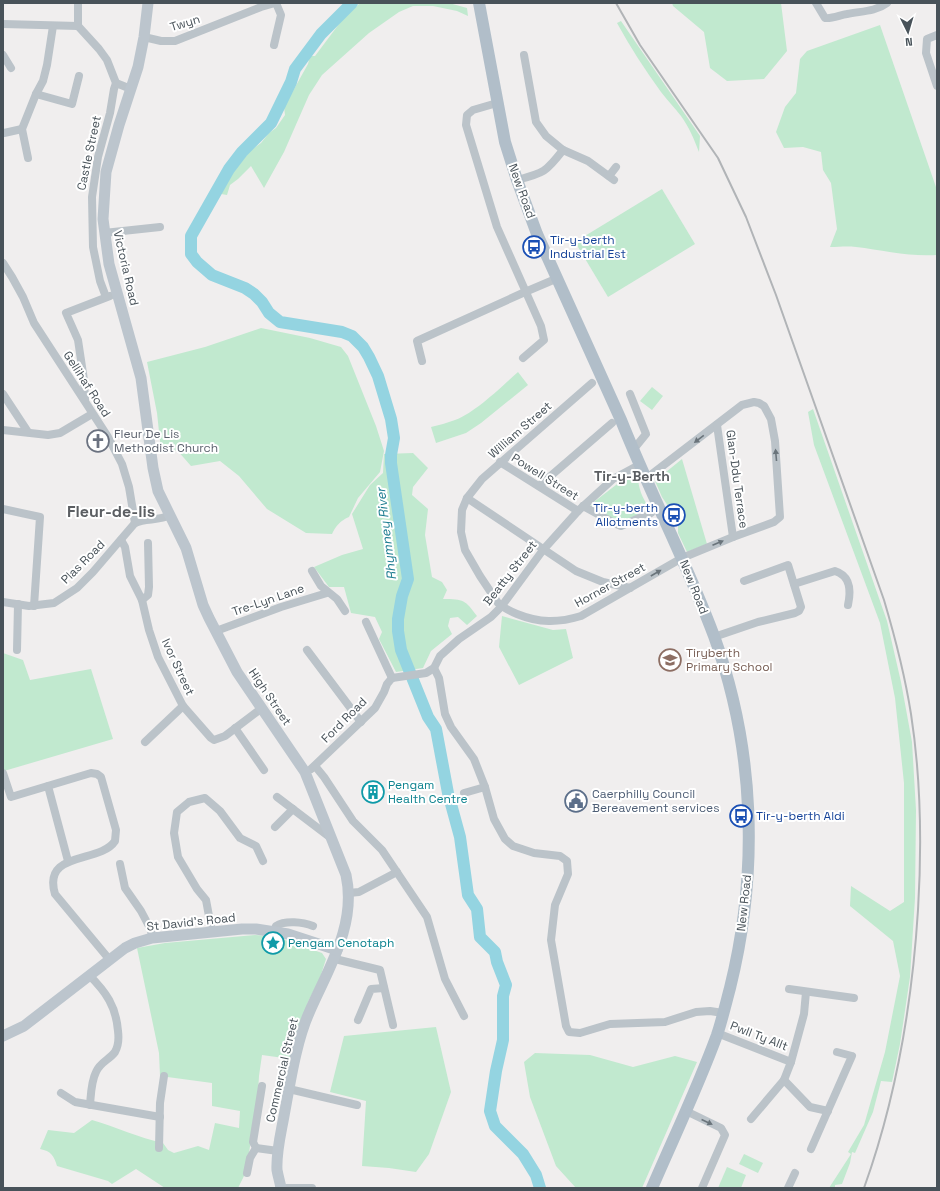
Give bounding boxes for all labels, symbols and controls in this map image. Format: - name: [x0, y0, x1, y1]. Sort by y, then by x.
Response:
- street label: Twyn: [168, 11, 202, 35]
- north arrow: [888, 12, 928, 52]
- text: N: [905, 35, 913, 49]
- street label: Castle Street: [73, 114, 105, 192]
- street label: New Road: [505, 161, 539, 221]
- street label: Victoria Road: [110, 229, 142, 307]
- place label: Tir-y-berth Industrial Est: [550, 232, 626, 262]
- bus stop icon: Tir-y-berth Industrial Est: [521, 234, 547, 260]
- street label: Gellihaf Road: [60, 348, 114, 420]
- street label: William Street: [485, 398, 555, 462]
- place label: Fleur De Lis Methodist Church: [114, 426, 218, 456]
- church icon: Fleur De Lis Methodist Church: [85, 428, 111, 454]
- street label: Glan-Ddu Terrace: [722, 429, 752, 529]
- one-way arrow: [693, 435, 704, 443]
- one-way arrow: [772, 449, 779, 461]
- street label: Powell Street: [508, 450, 582, 504]
- district label: Tir-y-Berth: [594, 467, 670, 485]
- water label: Rhymney River: [372, 485, 400, 581]
- place label: Tir-y-berth Allotments: [593, 500, 658, 530]
- district label: Fleur-de-lis: [67, 501, 155, 522]
- bus stop icon: Tir-y-berth Allotments: [661, 502, 687, 528]
- street label: Plas Road: [58, 537, 108, 587]
- street label: Beatty Street: [480, 537, 540, 609]
- one-way arrow: [712, 540, 724, 546]
- street label: New Road: [676, 558, 712, 616]
- street label: Horner Street: [572, 559, 648, 611]
- one-way arrow: [650, 570, 662, 577]
- street label: Tre-Lyn Lane: [230, 580, 306, 620]
- street label: Ivor Street: [158, 636, 198, 698]
- place label: Tiryberth Primary School: [686, 645, 773, 675]
- school or university icon: Tiryberth Primary School: [657, 647, 683, 673]
- street label: High Street: [245, 665, 295, 729]
- street label: Ford Road: [318, 694, 370, 746]
- place label: Pengam Health Centre: [388, 777, 468, 807]
- building icon: Pengam Health Centre: [360, 779, 386, 805]
- place label: Caerphilly Council Bereavement services: [592, 786, 720, 816]
- public building icon: Caerphilly Council Bereavement services: [563, 788, 589, 814]
- bus stop icon: Tir-y-berth Aldi: [728, 803, 754, 829]
- place label: Tir-y-berth Aldi: [756, 808, 845, 824]
- street label: New Road: [733, 874, 755, 932]
- street label: St David's Road: [146, 909, 236, 935]
- place icon: Pengam Cenotaph: [260, 930, 286, 956]
- place label: Pengam Cenotaph: [288, 935, 394, 951]
- street label: Commercial Street: [262, 1016, 302, 1124]
- street label: Pwll Ty Allt: [728, 1018, 790, 1054]
- one-way arrow: [702, 1119, 713, 1125]

